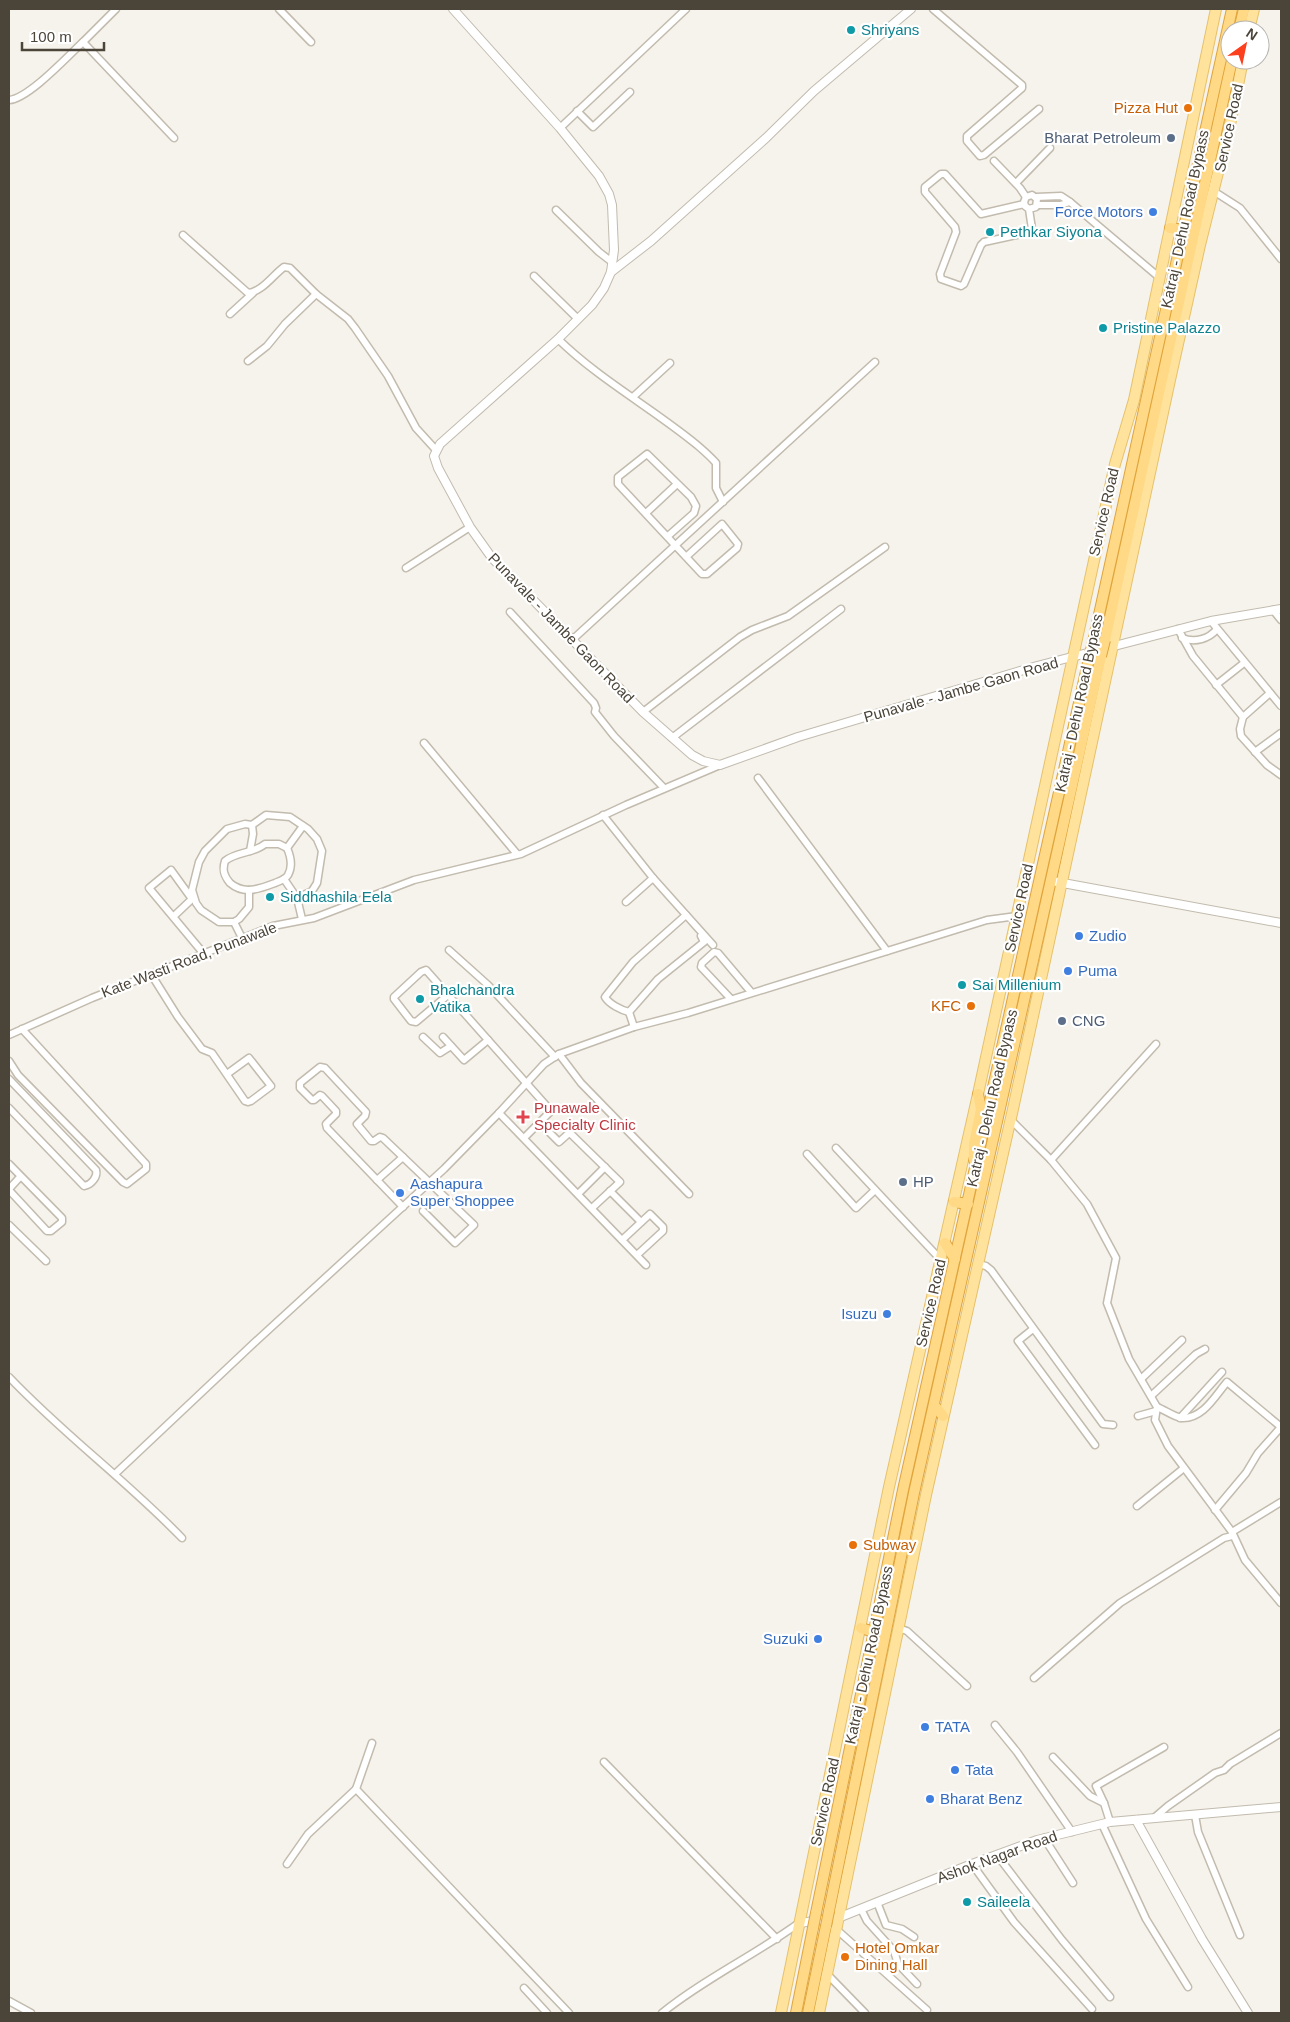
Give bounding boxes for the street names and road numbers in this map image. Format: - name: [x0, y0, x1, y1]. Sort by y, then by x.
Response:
- street label: Service Road: [1211, 82, 1246, 174]
- street label: Katraj - Dehu Road Bypass: [1157, 128, 1212, 310]
- street label: Service Road: [1085, 466, 1122, 558]
- street label: Punavale - Jambe Gaon Road: [485, 549, 638, 706]
- street label: Katraj - Dehu Road Bypass: [1051, 612, 1106, 794]
- street label: Punavale - Jambe Gaon Road: [862, 654, 1060, 726]
- street label: Service Road: [1001, 862, 1036, 954]
- street label: Kate Wasti Road, Punawale: [99, 918, 279, 1001]
- street label: Katraj - Dehu Road Bypass: [963, 1007, 1020, 1188]
- street label: Service Road: [912, 1257, 949, 1349]
- street label: Katraj - Dehu Road Bypass: [841, 1564, 896, 1746]
- street label: Service Road: [807, 1756, 842, 1848]
- street label: Ashok Nagar Road: [934, 1827, 1059, 1886]

